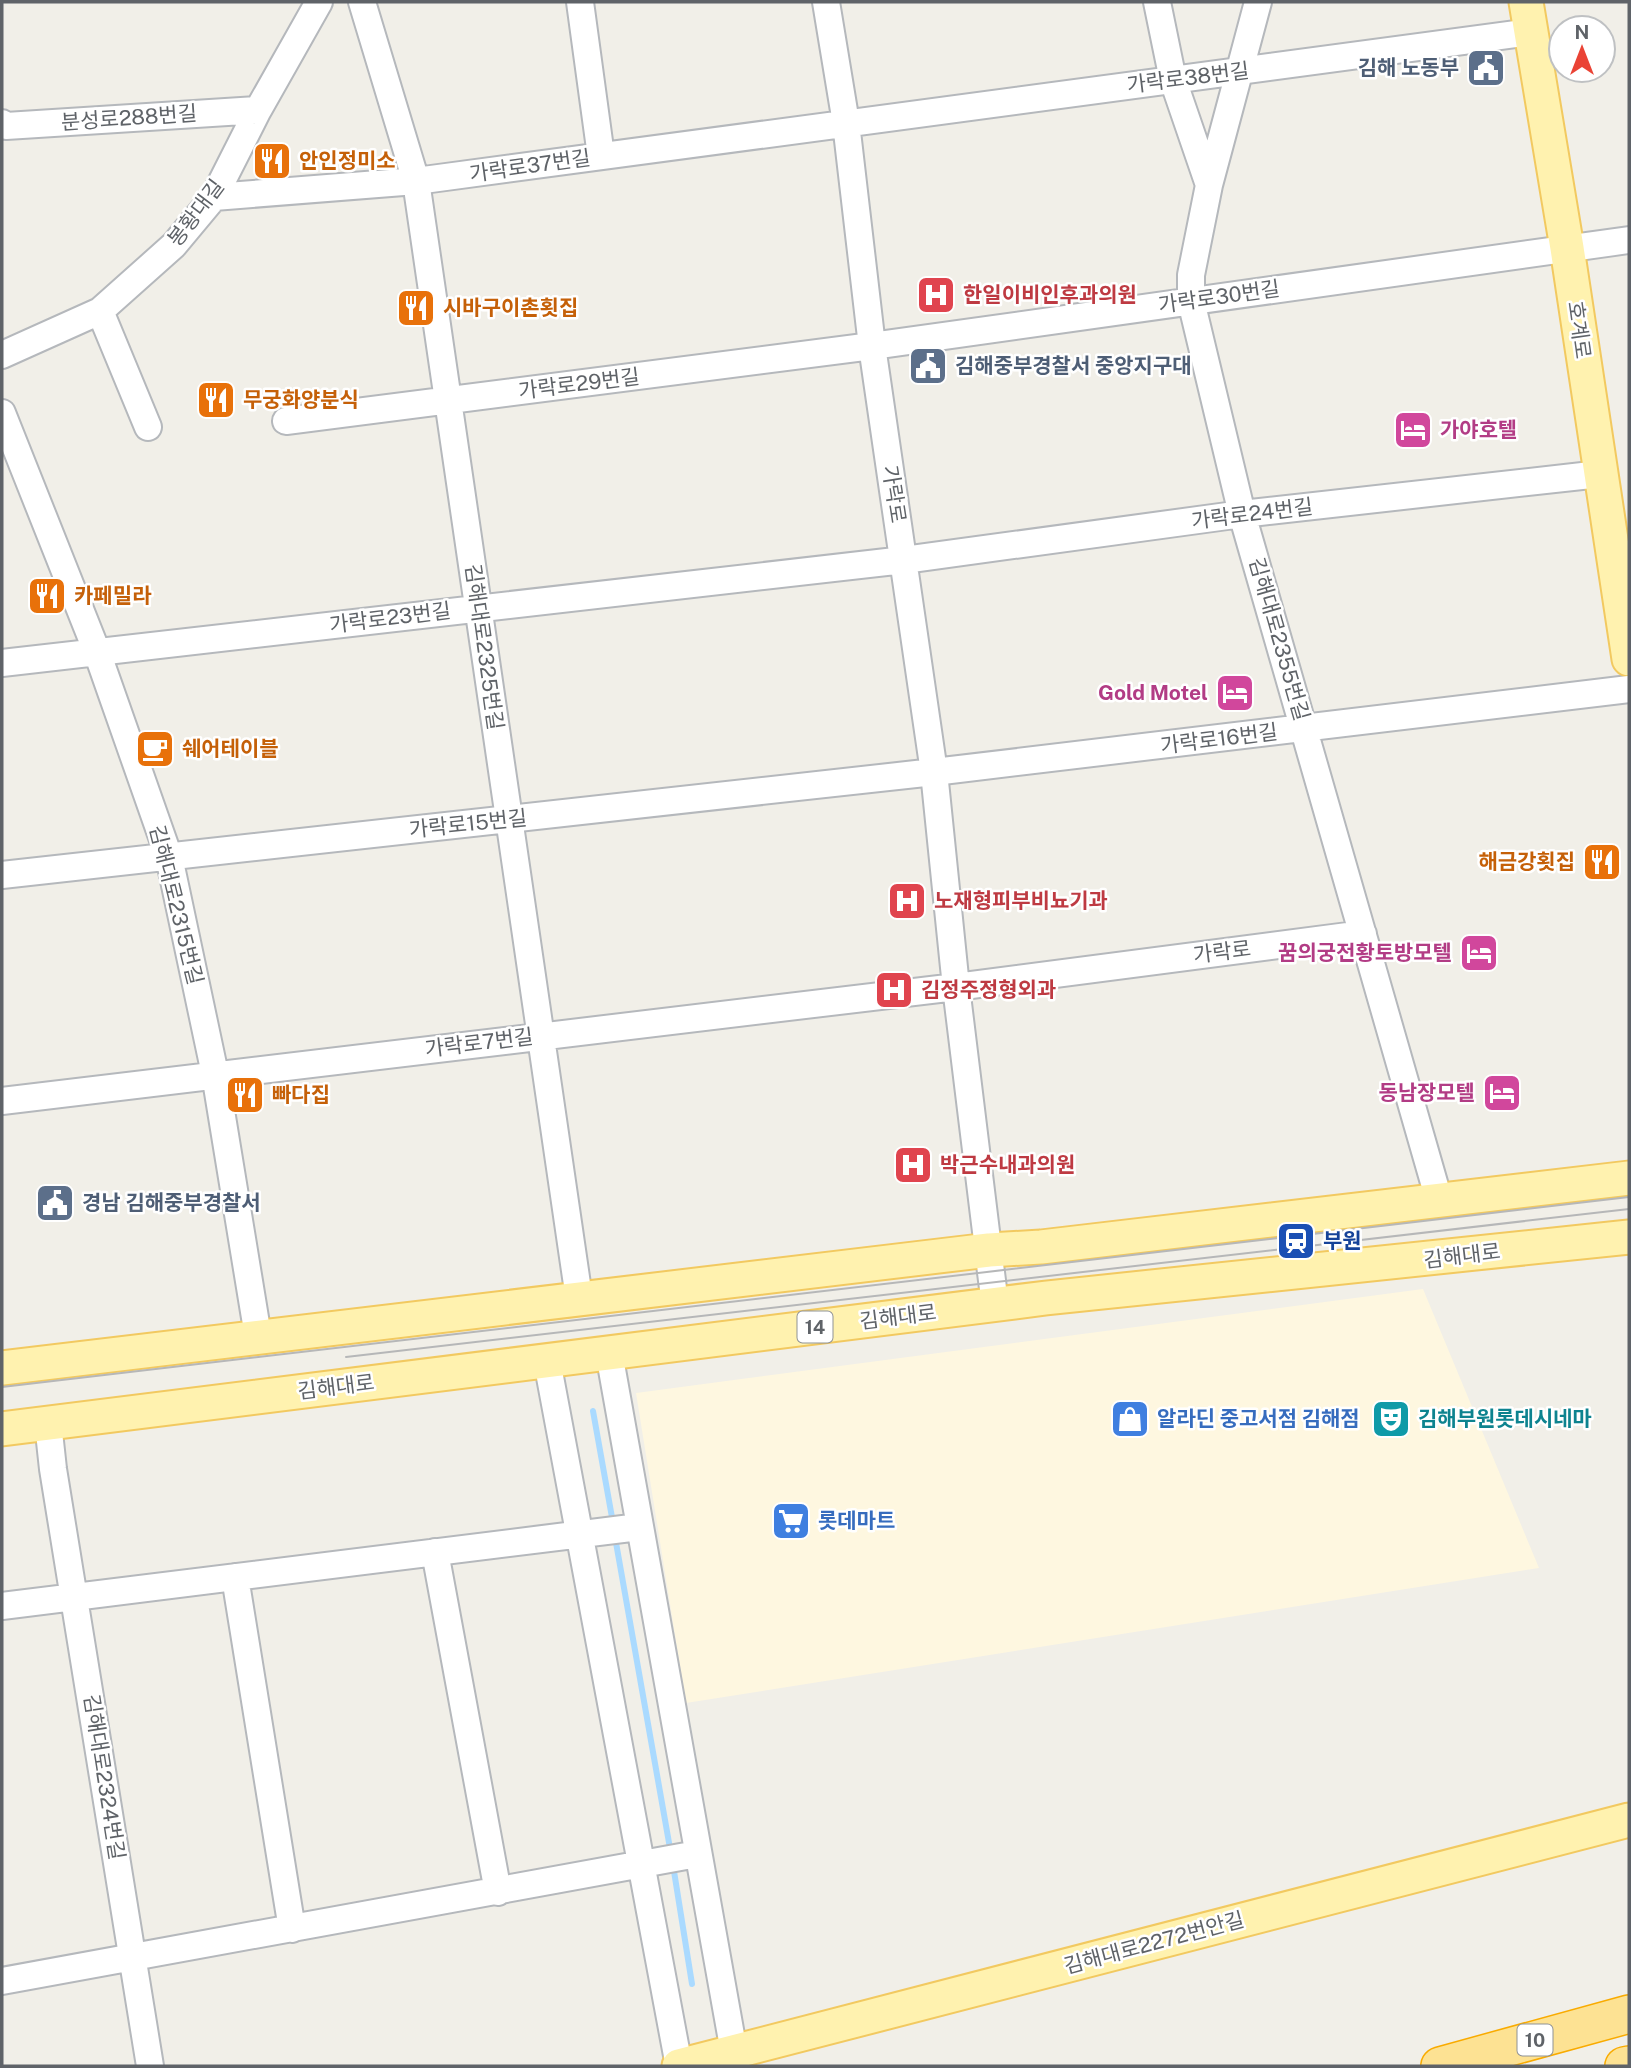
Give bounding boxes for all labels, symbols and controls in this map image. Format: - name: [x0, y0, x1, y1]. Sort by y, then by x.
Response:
- north arrow: [1547, 14, 1617, 84]
- text: N: [1575, 21, 1589, 43]
- public building icon: 김해 노동부: [1465, 47, 1507, 89]
- place label: 김해 노동부: [1358, 55, 1459, 80]
- street label: 가락로38번길: [1125, 58, 1251, 97]
- street label: 분성로288번길: [60, 100, 198, 135]
- restaurant icon: 안인정미소: [251, 140, 293, 182]
- street label: 가락로37번길: [468, 145, 592, 186]
- place label: 안인정미소: [299, 148, 396, 173]
- street label: 봉황대길: [162, 174, 229, 251]
- hospital icon: 한일이비인후과의원: [915, 274, 957, 316]
- street label: 가락로30번길: [1157, 276, 1281, 317]
- place label: 한일이비인후과의원: [963, 282, 1137, 307]
- restaurant icon: 시바구이촌횟집: [395, 287, 437, 329]
- place label: 시바구이촌횟집: [443, 295, 578, 320]
- street label: 호계로: [1563, 299, 1596, 360]
- public building icon: 김해중부경찰서 중앙지구대: [907, 345, 949, 387]
- place label: 김해중부경찰서 중앙지구대: [955, 353, 1192, 378]
- street label: 가락로29번길: [517, 364, 641, 403]
- restaurant icon: 무궁화양분식: [195, 379, 237, 421]
- place label: 무궁화양분식: [243, 387, 359, 412]
- hotel icon: 가야호텔: [1392, 409, 1434, 451]
- place label: 가야호텔: [1440, 417, 1517, 442]
- street label: 가락로: [878, 463, 911, 525]
- street label: 가락로24번길: [1190, 494, 1314, 533]
- street label: 김해대로2355번길: [1244, 554, 1315, 723]
- street label: 김해대로2325번길: [460, 562, 509, 732]
- restaurant icon: 카페밀라: [26, 575, 68, 617]
- place label: 카페밀라: [74, 583, 152, 608]
- street label: 가락로23번길: [328, 598, 452, 637]
- hotel icon: Gold Motel: [1214, 672, 1256, 714]
- place label: Gold Motel: [1098, 680, 1208, 705]
- street label: 가락로16번길: [1159, 719, 1279, 758]
- cafe icon: 쉐어테이블: [134, 728, 176, 770]
- place label: 쉐어테이블: [182, 736, 279, 761]
- street label: 가락로15번길: [408, 805, 528, 842]
- street label: 김해대로2315번길: [145, 822, 208, 987]
- restaurant icon: 해금강횟집: [1581, 841, 1623, 883]
- place label: 해금강횟집: [1478, 849, 1575, 874]
- hospital icon: 노재형피부비뇨기과: [886, 880, 928, 922]
- place label: 노재형피부비뇨기과: [934, 888, 1108, 913]
- hotel icon: 꿈의궁전황토방모텔: [1458, 932, 1500, 974]
- street label: 가락로: [1192, 936, 1252, 967]
- place label: 꿈의궁전황토방모텔: [1278, 940, 1452, 965]
- hospital icon: 김정주정형외과: [873, 969, 915, 1011]
- place label: 김정주정형외과: [921, 977, 1056, 1002]
- street label: 가락로7번길: [423, 1023, 535, 1062]
- hotel icon: 동남장모텔: [1481, 1072, 1523, 1114]
- restaurant icon: 빠다집: [224, 1074, 266, 1116]
- place label: 동남장모텔: [1378, 1080, 1475, 1105]
- place label: 빠다집: [272, 1082, 330, 1107]
- hospital icon: 박근수내과의원: [892, 1144, 934, 1186]
- place label: 박근수내과의원: [940, 1152, 1075, 1177]
- public building icon: 경남 김해중부경찰서: [34, 1182, 76, 1224]
- place label: 경남 김해중부경찰서: [82, 1190, 261, 1215]
- station icon: 부원: [1275, 1220, 1317, 1262]
- place label: 부원: [1323, 1228, 1362, 1253]
- street label: 김해대로: [1422, 1238, 1502, 1273]
- street label: 김해대로: [858, 1299, 938, 1334]
- road number: 14: [798, 1312, 832, 1343]
- street label: 김해대로: [296, 1369, 376, 1404]
- shop icon: 알라딘 중고서점 김해점: [1109, 1398, 1151, 1440]
- theatre icon: 김해부원롯데시네마: [1370, 1398, 1412, 1440]
- place label: 알라딘 중고서점 김해점: [1157, 1406, 1360, 1431]
- place label: 김해부원롯데시네마: [1418, 1406, 1592, 1431]
- supermarket icon: 롯데마트: [770, 1500, 812, 1542]
- place label: 롯데마트: [818, 1508, 895, 1533]
- street label: 김해대로2324번길: [79, 1692, 130, 1862]
- street label: 김해대로2272번안길: [1061, 1906, 1247, 1979]
- road number: 10: [1518, 2024, 1552, 2056]

